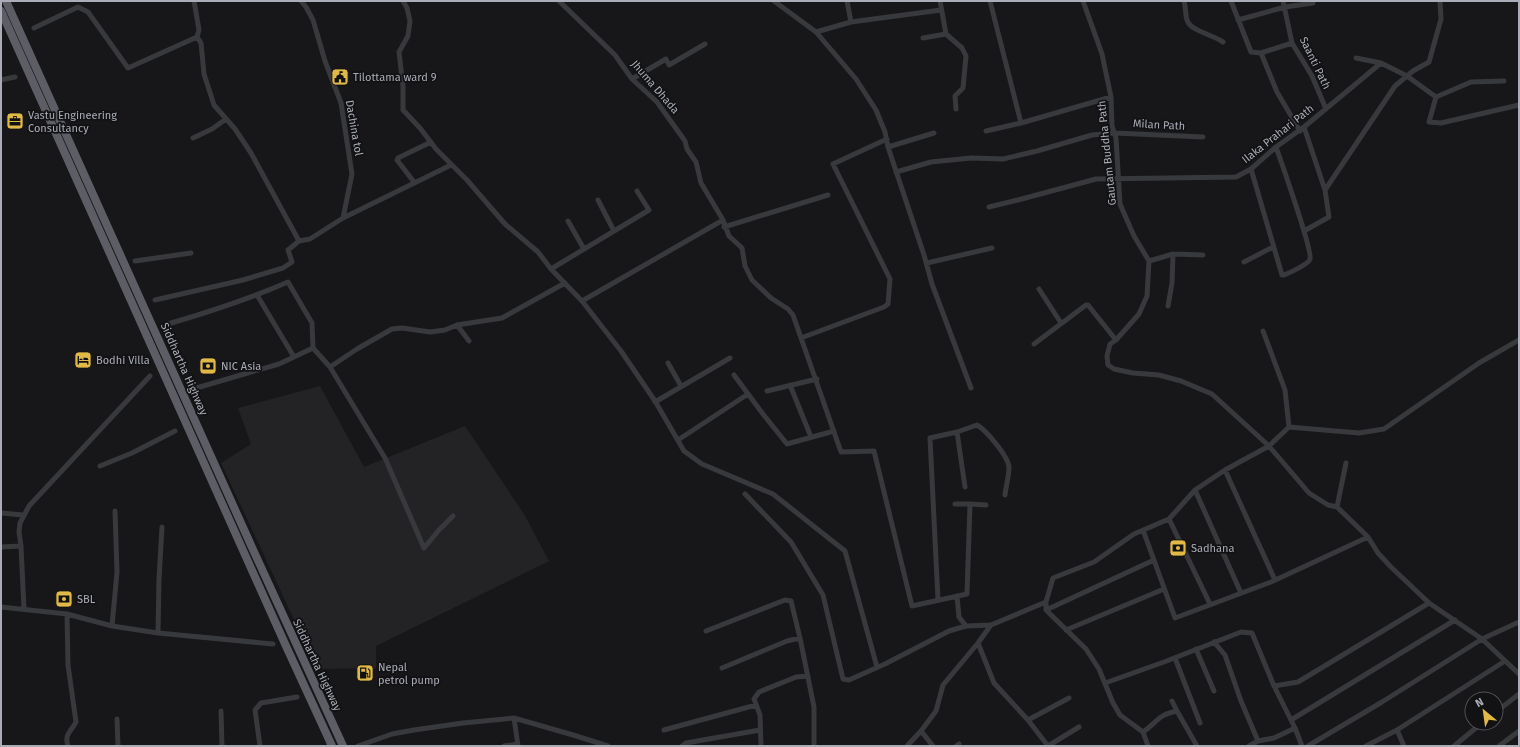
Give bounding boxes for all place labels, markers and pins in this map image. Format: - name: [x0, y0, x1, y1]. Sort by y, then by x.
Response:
- public building icon: Tilottama ward 9: [330, 67, 350, 87]
- place label: Tilottama ward 9: [353, 71, 437, 84]
- place label: Vastu Engineering Consultancy: [28, 109, 117, 135]
- office icon: Vastu Engineering Consultancy: [5, 111, 25, 131]
- hotel icon: Bodhi Villa: [73, 350, 93, 370]
- place label: Bodhi Villa: [96, 354, 150, 367]
- bank icon: NIC Asia: [198, 356, 218, 376]
- place label: NIC Asia: [221, 360, 261, 373]
- bank icon: Sadhana: [1168, 538, 1188, 558]
- place label: Sadhana: [1191, 542, 1234, 555]
- bank icon: SBL: [54, 589, 74, 609]
- place label: SBL: [77, 593, 96, 606]
- place label: Nepal petrol pump: [378, 661, 440, 687]
- fuel station icon: Nepal petrol pump: [355, 663, 375, 683]

